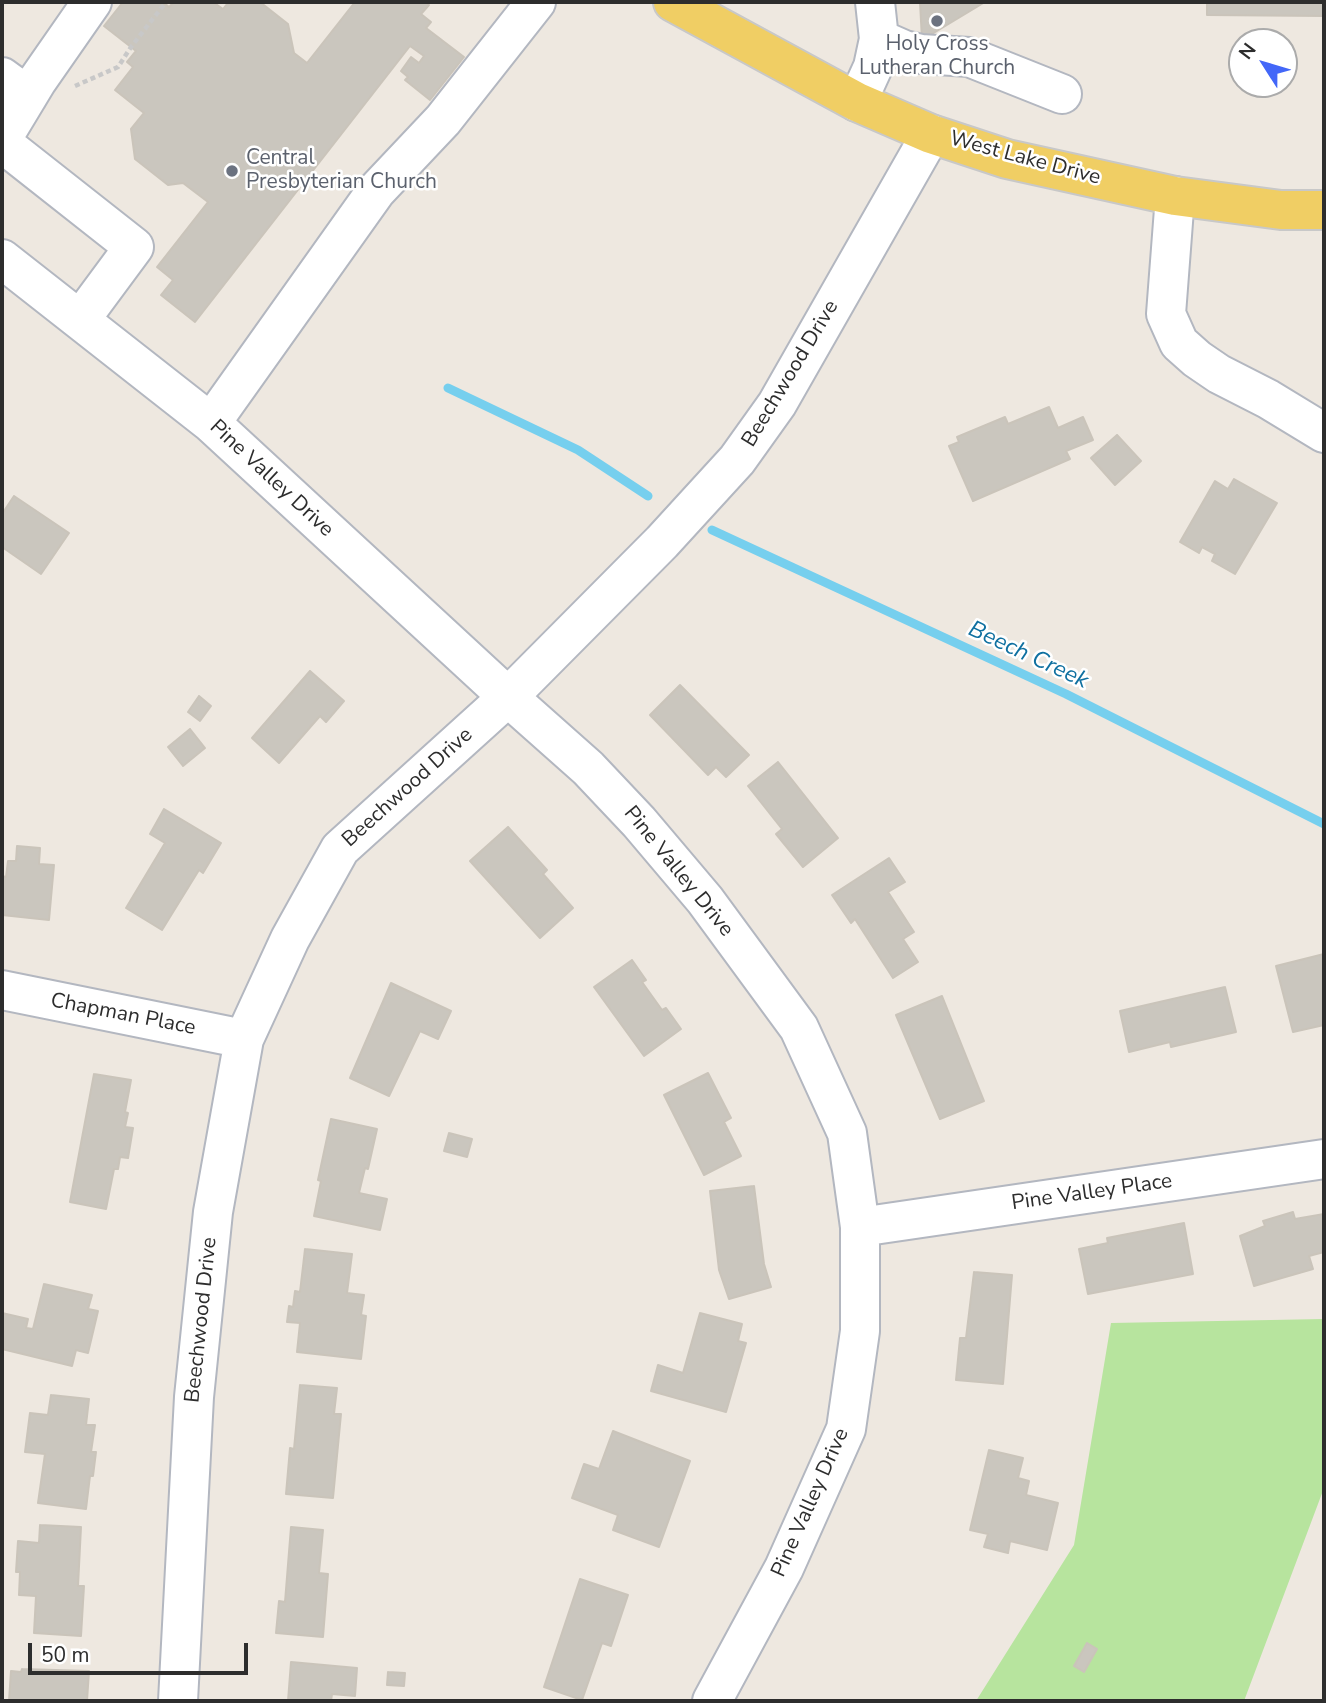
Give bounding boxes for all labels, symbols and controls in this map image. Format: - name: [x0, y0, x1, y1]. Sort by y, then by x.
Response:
- marker: Holy Cross Lutheran Church: [929, 13, 945, 29]
- north arrow: [1228, 28, 1298, 98]
- place label: Holy Cross Lutheran Church: [859, 32, 1015, 82]
- text: N: [1233, 38, 1262, 65]
- street label: West Lake Drive: [947, 127, 1103, 191]
- place label: Central Presbyterian Church: [246, 146, 437, 196]
- marker: Central Presbyterian Church: [224, 163, 240, 179]
- street label: Beechwood Drive: [737, 296, 845, 452]
- street label: Pine Valley Drive: [204, 415, 338, 543]
- water label: Beech Creek: [964, 616, 1092, 696]
- street label: Beechwood Drive: [338, 723, 478, 853]
- street label: Pine Valley Drive: [618, 802, 738, 942]
- street label: Chapman Place: [48, 989, 198, 1041]
- street label: Pine Valley Place: [1010, 1169, 1174, 1217]
- street label: Beechwood Drive: [181, 1236, 223, 1404]
- street label: Pine Valley Drive: [767, 1425, 855, 1581]
- scale bar: [32, 1630, 252, 1674]
- text: 50 m: [41, 1641, 90, 1669]

